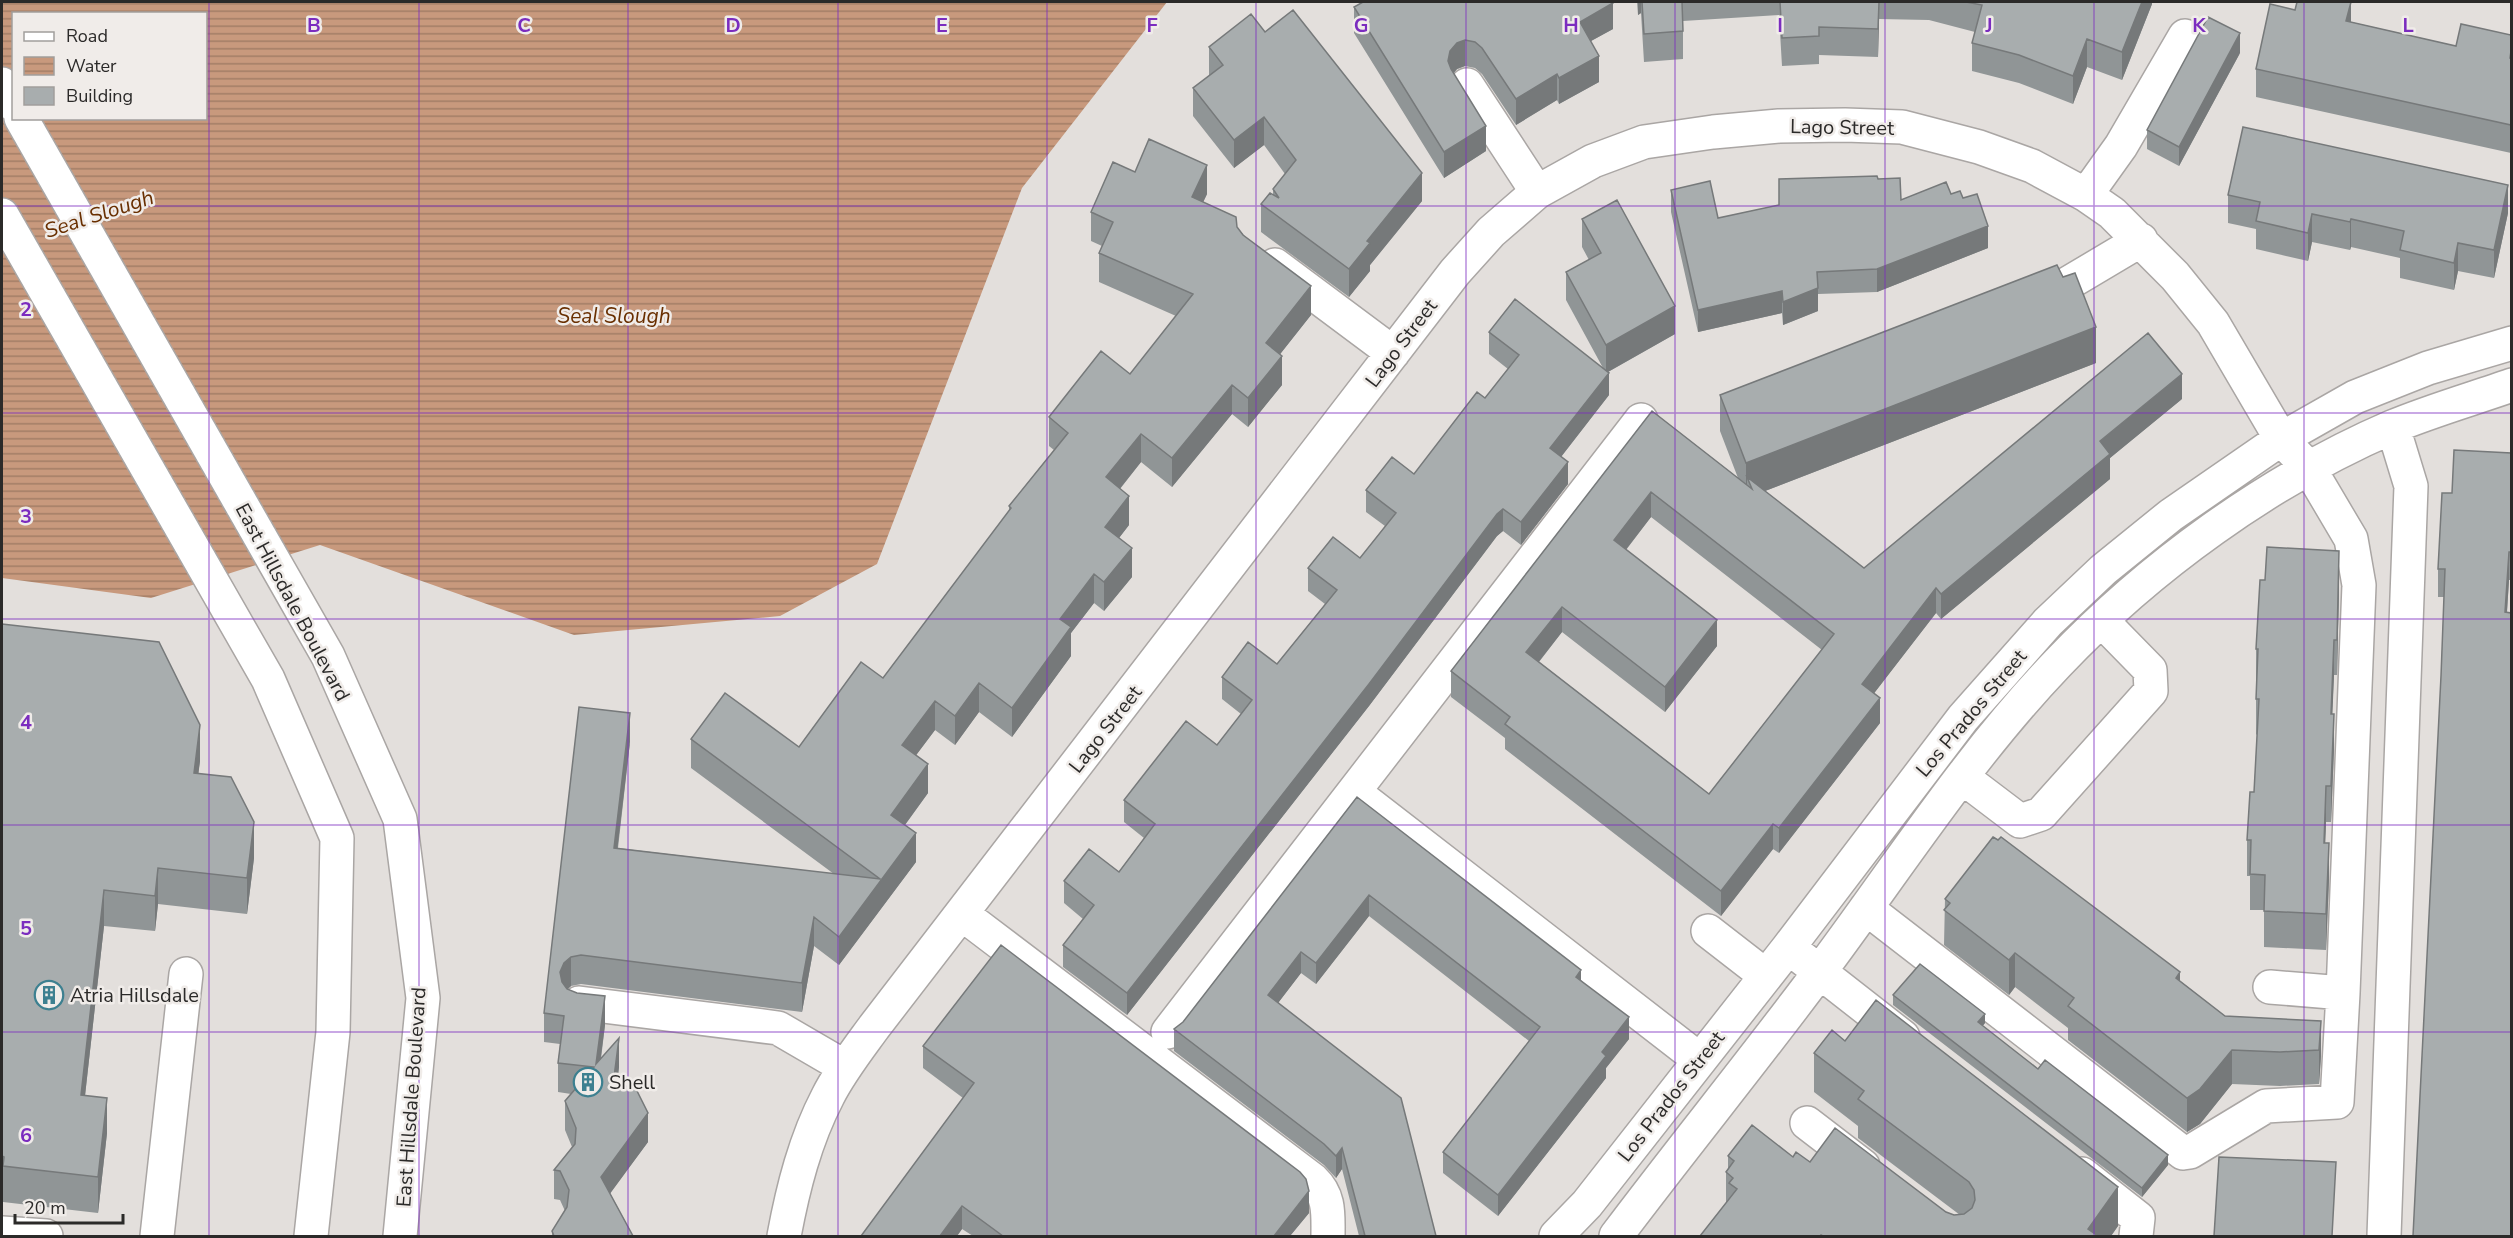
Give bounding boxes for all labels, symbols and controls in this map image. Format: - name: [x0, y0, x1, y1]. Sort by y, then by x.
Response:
- legend: [12, 12, 207, 120]
- text: B: [307, 12, 321, 39]
- text: C: [517, 12, 531, 39]
- text: D: [725, 12, 741, 39]
- text: E: [936, 12, 948, 39]
- text: F: [1146, 12, 1158, 39]
- text: G: [1354, 12, 1368, 39]
- text: H: [1563, 12, 1579, 39]
- text: I: [1777, 12, 1783, 39]
- text: J: [1984, 12, 1993, 39]
- text: K: [2192, 12, 2206, 39]
- text: L: [2402, 12, 2414, 39]
- text: Road: [66, 24, 108, 48]
- text: Water: [66, 54, 117, 78]
- text: Building: [66, 84, 133, 108]
- street label: Lago Street: [1790, 113, 1895, 142]
- water label: Seal Slough: [41, 183, 157, 245]
- street label: Lago Street: [1359, 293, 1444, 393]
- text: 2: [20, 296, 32, 323]
- water label: Seal Slough: [557, 302, 671, 330]
- street label: East Hillsdale Boulevard: [229, 499, 356, 706]
- text: 3: [20, 503, 32, 530]
- street label: Los Prados Street: [1910, 643, 2033, 783]
- street label: Lago Street: [1063, 679, 1149, 779]
- text: 4: [20, 709, 32, 736]
- text: 5: [20, 915, 32, 942]
- building icon: Atria Hillsdale: [33, 979, 65, 1011]
- place label: Atria Hillsdale: [70, 982, 199, 1009]
- street label: East Hillsdale Boulevard: [390, 986, 433, 1208]
- street label: Los Prados Street: [1612, 1025, 1732, 1167]
- building icon: Shell: [572, 1066, 604, 1098]
- place label: Shell: [609, 1069, 655, 1096]
- text: 6: [20, 1122, 32, 1149]
- scale bar: [15, 1187, 123, 1225]
- text: 20 m: [24, 1196, 66, 1220]

